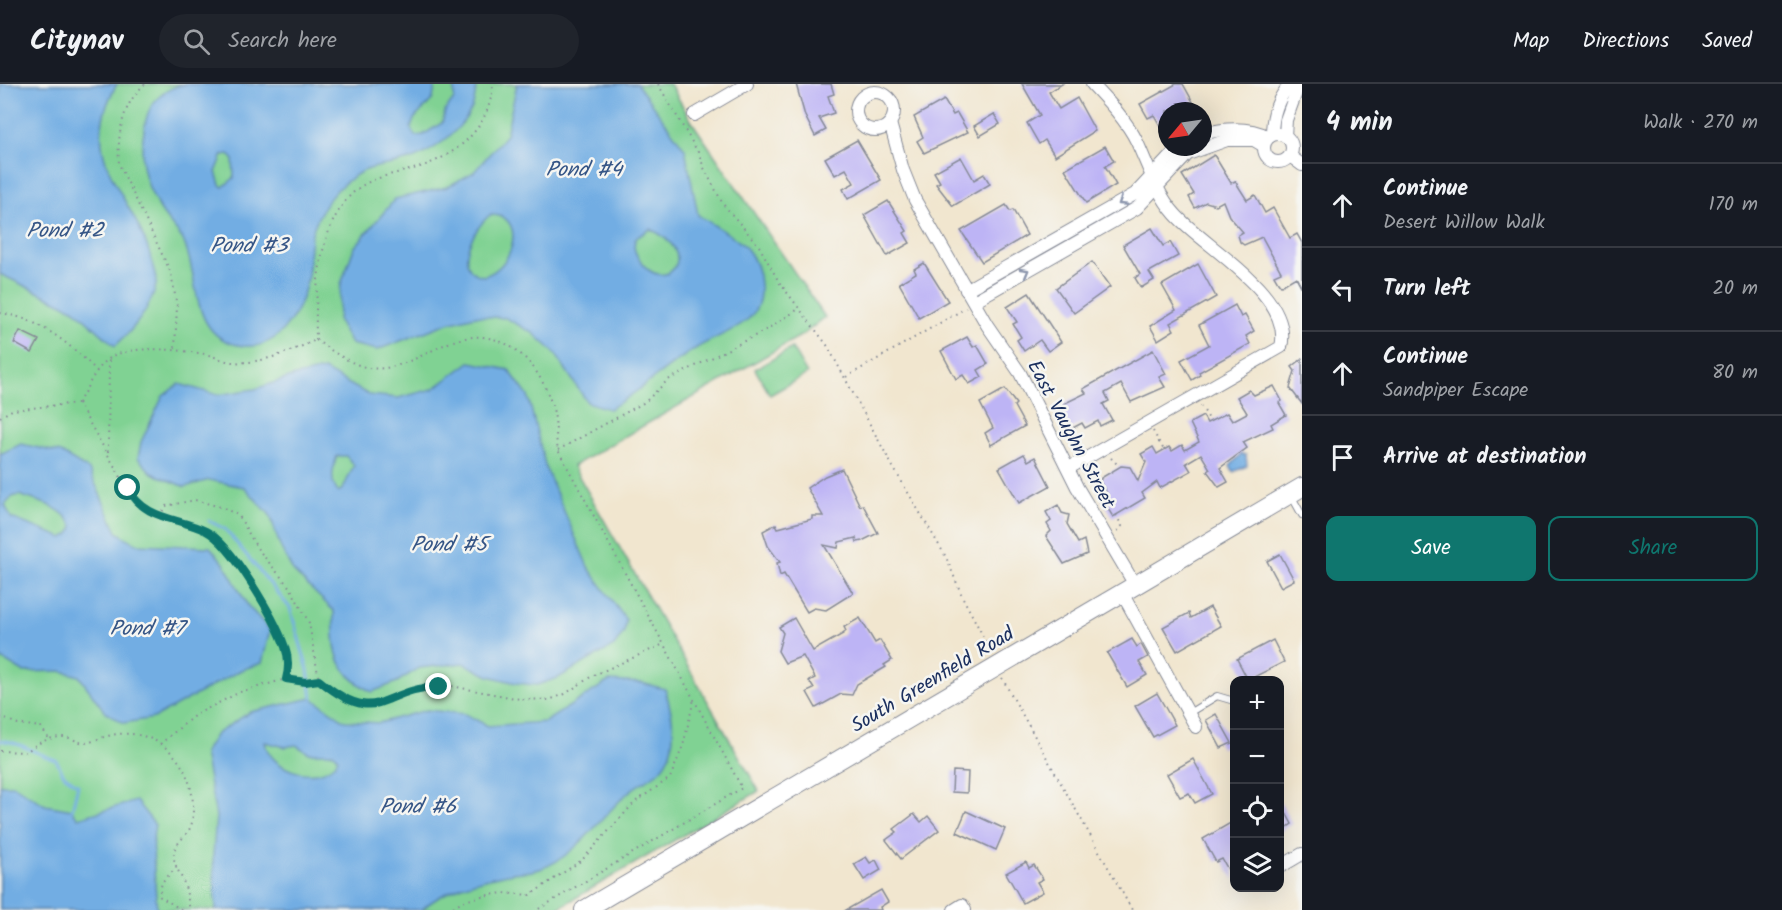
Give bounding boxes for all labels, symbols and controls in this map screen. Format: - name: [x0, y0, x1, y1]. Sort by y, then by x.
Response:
- search box: [159, 14, 579, 68]
- text: Citynav: [30, 19, 123, 64]
- text: Search here: [228, 24, 337, 59]
- icon: search: [180, 25, 213, 58]
- text: Map: [1513, 25, 1549, 58]
- text: Directions: [1582, 25, 1669, 58]
- text: Saved: [1702, 25, 1752, 58]
- north arrow: [1158, 102, 1212, 156]
- text: 4 min: [1326, 102, 1393, 144]
- text: Walk · 270 m: [1643, 107, 1758, 139]
- water label: Pond #4: [546, 154, 625, 187]
- text: Continue: [1383, 172, 1468, 207]
- icon: ahead: [1326, 189, 1359, 222]
- text: 170 m: [1709, 189, 1758, 221]
- one-way arrow: [1118, 195, 1128, 207]
- text: Desert Willow Walk: [1383, 207, 1545, 239]
- water label: Pond #2: [27, 215, 105, 248]
- water label: Pond #3: [211, 230, 290, 263]
- one-way arrow: [1019, 268, 1029, 280]
- text: Turn left: [1383, 272, 1470, 307]
- icon: left: [1326, 273, 1359, 306]
- text: 20 m: [1712, 273, 1758, 305]
- text: Continue: [1383, 340, 1468, 375]
- street label: East Vaughn Street: [1017, 355, 1123, 515]
- icon: ahead: [1326, 357, 1359, 390]
- text: 80 m: [1712, 357, 1758, 389]
- text: Sandpiper Escape: [1383, 375, 1528, 407]
- text: Arrive at destination: [1383, 440, 1586, 475]
- icon: arrive: [1326, 441, 1359, 474]
- route start: [114, 474, 140, 500]
- button: Save: [1326, 516, 1536, 581]
- button: Share: [1548, 516, 1758, 581]
- water label: Pond #5: [411, 529, 493, 562]
- water label: Pond #7: [110, 613, 189, 646]
- street label: South Greenfield Road: [845, 619, 1022, 742]
- route end: [425, 673, 451, 699]
- map controls: [1230, 676, 1284, 892]
- button: +: [1230, 676, 1284, 730]
- button: −: [1230, 730, 1284, 784]
- button: locate: [1230, 784, 1284, 838]
- water label: Pond #6: [380, 791, 459, 824]
- button: layers: [1230, 838, 1284, 892]

